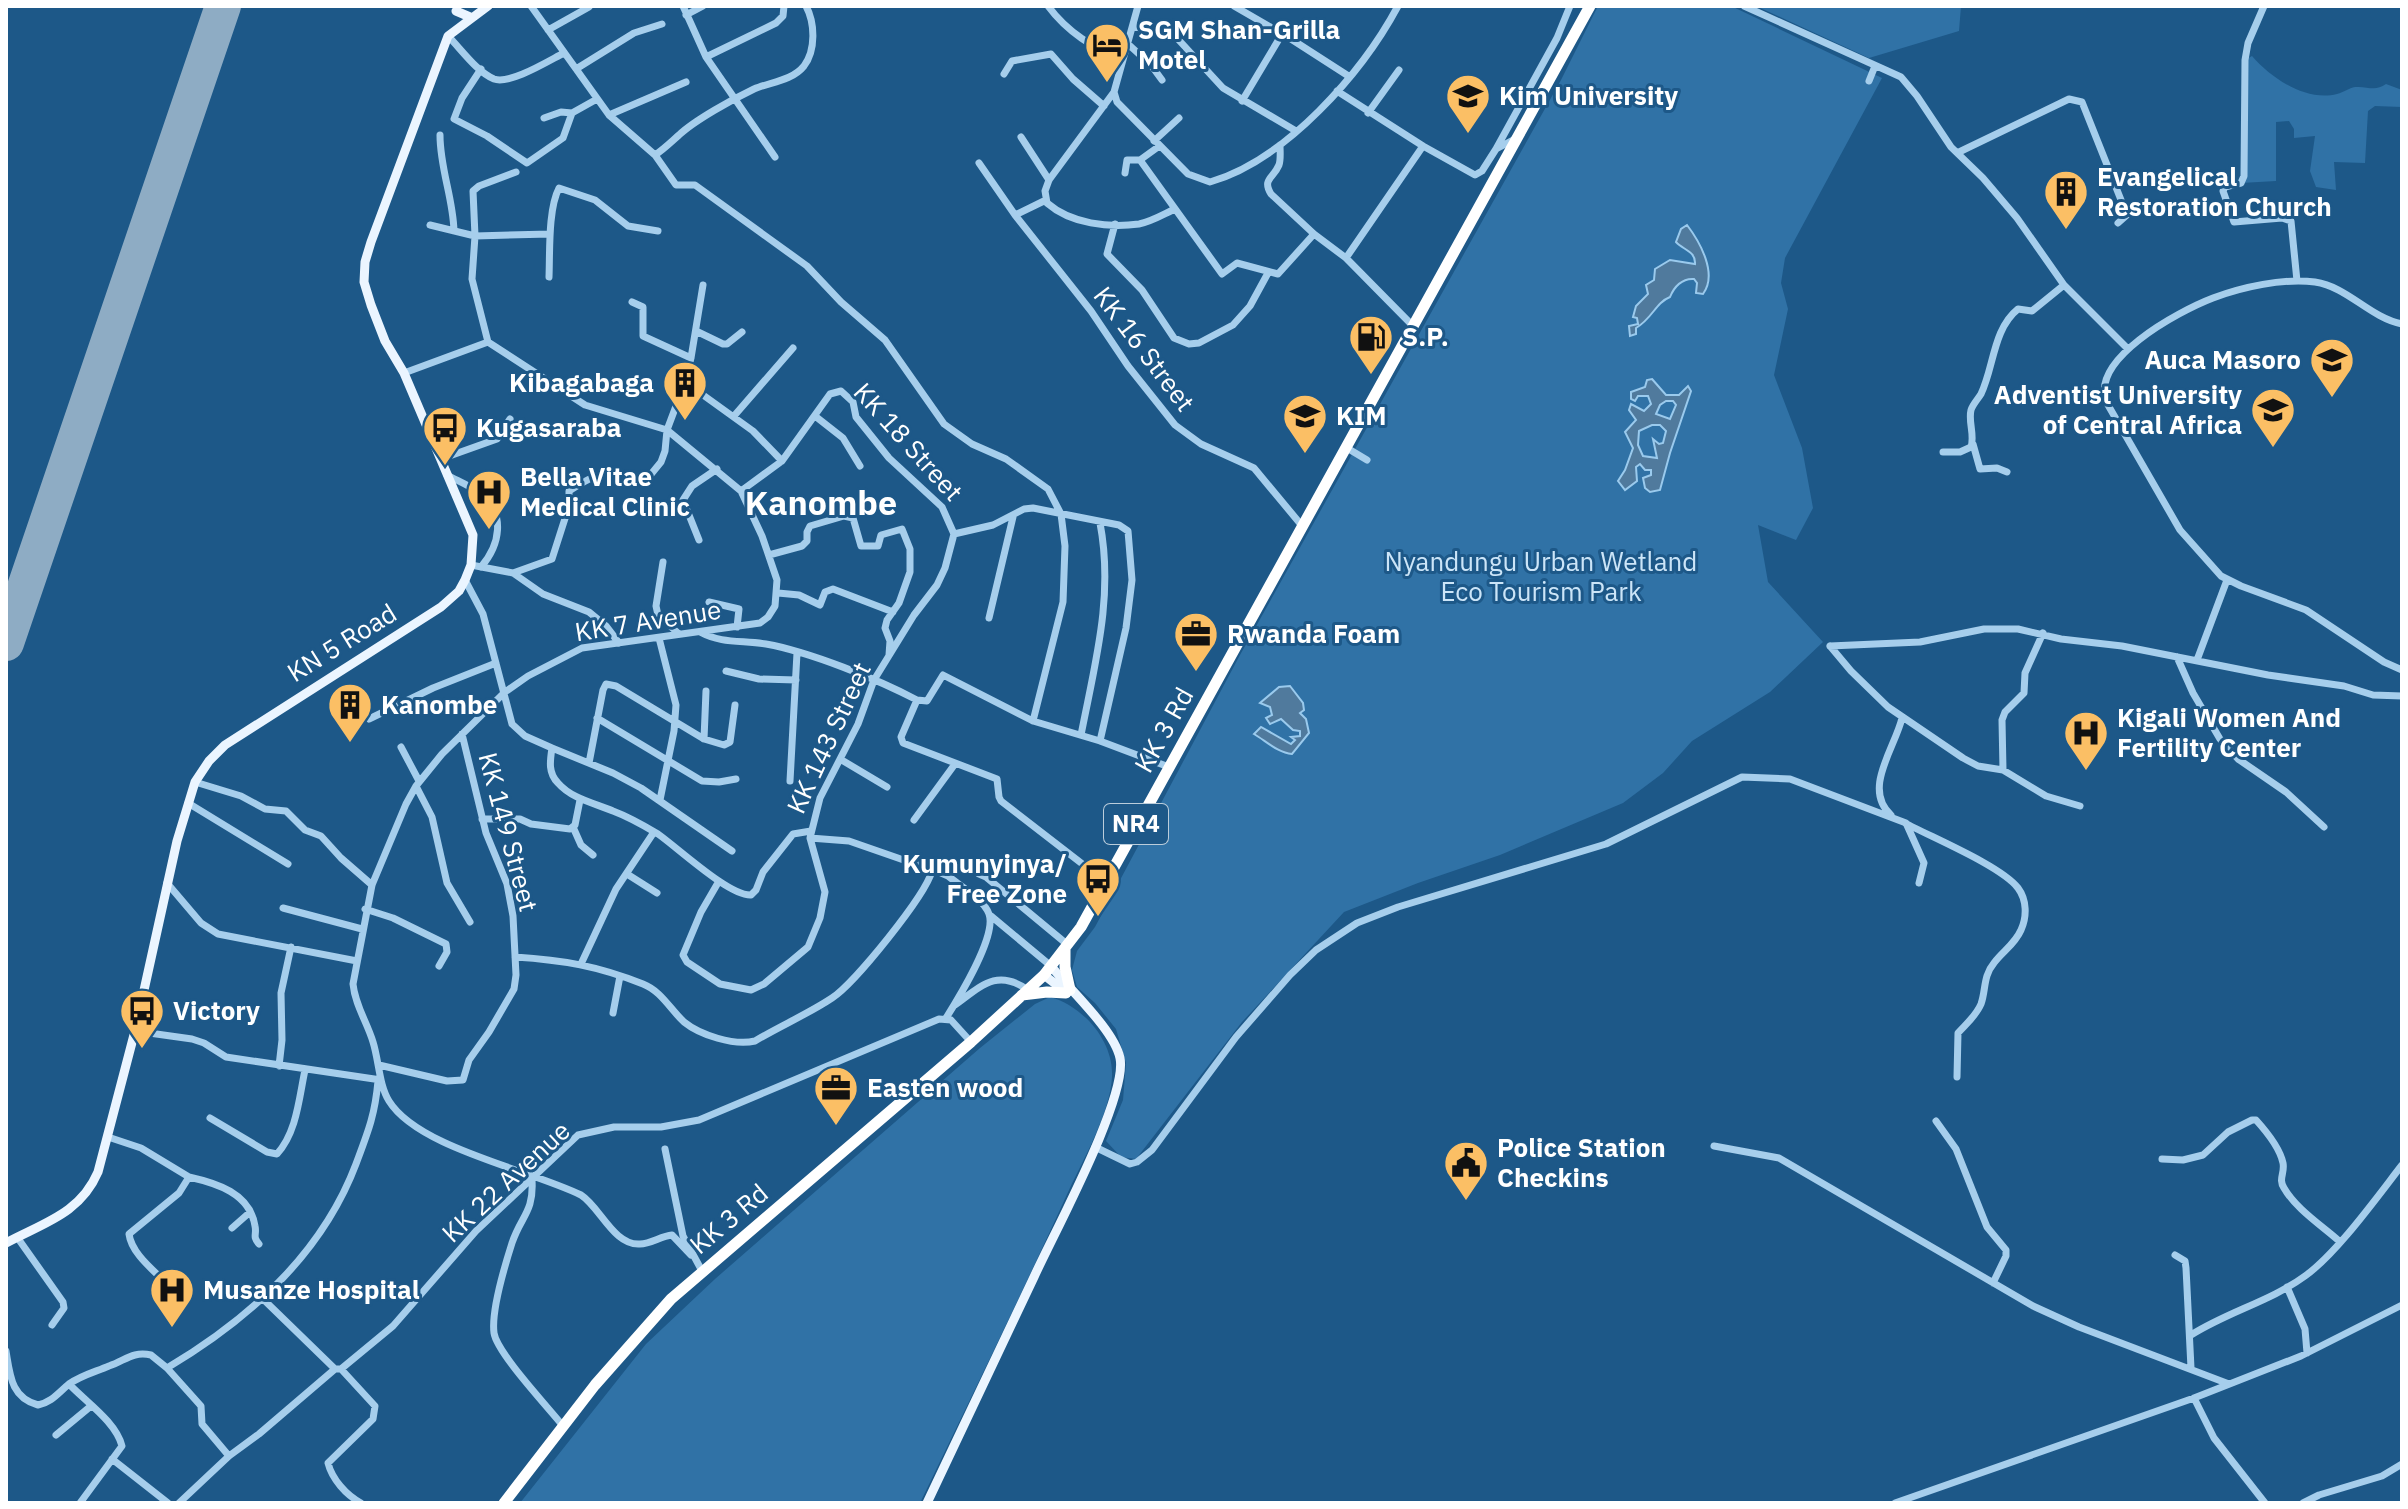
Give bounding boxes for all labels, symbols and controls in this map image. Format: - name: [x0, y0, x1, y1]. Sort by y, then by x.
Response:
- place label: SGM Shan-Grilla Motel: [1138, 12, 1340, 76]
- hotel icon: SGM Shan-Grilla Motel: [1083, 21, 1131, 84]
- school or university icon: Kim University: [1444, 72, 1492, 135]
- place label: Kim University: [1499, 78, 1678, 112]
- place label: Evangelical Restoration Church: [2097, 159, 2332, 223]
- building icon: Evangelical Restoration Church: [2042, 168, 2090, 231]
- street label: KK 16 Street: [1087, 279, 1203, 418]
- fuel station icon: S.P.: [1347, 313, 1395, 376]
- place label: S.P.: [1402, 319, 1449, 353]
- school or university icon: Auca Masoro: [2308, 336, 2356, 399]
- place label: Auca Masoro: [2144, 342, 2301, 376]
- building icon: Kibagabaga: [661, 359, 709, 422]
- place label: Kibagabaga: [509, 365, 654, 399]
- street label: KK 18 Street: [847, 375, 971, 508]
- place label: Adventist University of Central Africa: [1994, 377, 2242, 441]
- school or university icon: Adventist University of Central Africa: [2249, 386, 2297, 449]
- school or university icon: KIM: [1281, 392, 1329, 455]
- place label: KIM: [1336, 398, 1387, 432]
- bus stop icon: Kugasaraba: [421, 404, 469, 467]
- place label: Kugasaraba: [476, 410, 622, 444]
- place label: Bella Vitae Medical Clinic: [520, 459, 690, 523]
- hospital icon: Bella Vitae Medical Clinic: [465, 468, 513, 531]
- district label: Kanombe: [745, 480, 897, 524]
- park label: Nyandungu Urban Wetland Eco Tourism Park: [1385, 544, 1697, 608]
- street label: KK 7 Avenue: [572, 592, 723, 648]
- street label: KN 5 Road: [281, 595, 402, 689]
- office icon: Rwanda Foam: [1172, 610, 1220, 673]
- place label: Rwanda Foam: [1227, 616, 1400, 650]
- street label: KK 143 Street: [778, 656, 878, 819]
- building icon: Kanombe: [326, 681, 374, 744]
- street label: KK 3 Rd: [1126, 681, 1200, 778]
- place label: Kanombe: [381, 687, 497, 721]
- place label: Kigali Women And Fertility Center: [2117, 700, 2341, 764]
- hospital icon: Kigali Women And Fertility Center: [2062, 709, 2110, 772]
- street label: KK 149 Street: [471, 748, 547, 915]
- road number: NR4: [1104, 804, 1168, 844]
- place label: Kumunyinya/ Free Zone: [902, 846, 1067, 910]
- bus stop icon: Kumunyinya/ Free Zone: [1074, 855, 1122, 918]
- bus stop icon: Victory: [118, 987, 166, 1050]
- place label: Victory: [173, 993, 260, 1027]
- office icon: Easten wood: [812, 1064, 860, 1127]
- place label: Easten wood: [867, 1070, 1023, 1104]
- street label: KK 22 Avenue: [434, 1113, 577, 1249]
- place label: Police Station Checkins: [1497, 1130, 1666, 1194]
- public building icon: Police Station Checkins: [1442, 1139, 1490, 1202]
- street label: KK 3 Rd: [682, 1176, 775, 1261]
- hospital icon: Musanze Hospital: [148, 1266, 196, 1329]
- place label: Musanze Hospital: [203, 1272, 420, 1306]

